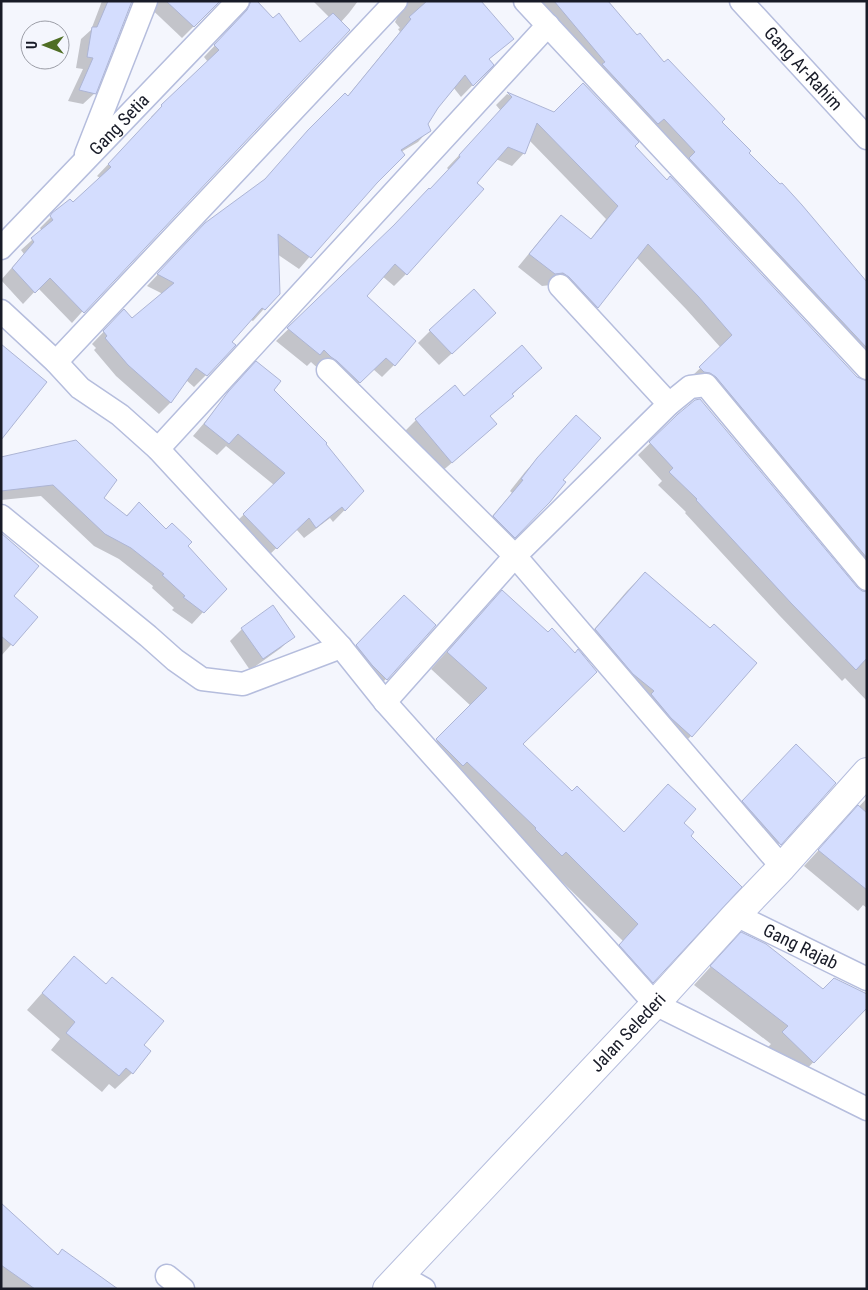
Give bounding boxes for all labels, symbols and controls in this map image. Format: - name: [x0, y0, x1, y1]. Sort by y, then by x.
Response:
- north arrow: [20, 20, 70, 70]
- street label: Gang Ar-Rahim: [760, 22, 847, 114]
- text: U: [24, 41, 40, 49]
- street label: Gang Setia: [85, 89, 153, 159]
- street label: Gang Rajab: [760, 919, 842, 973]
- street label: Jalan Selederi: [586, 989, 670, 1076]

